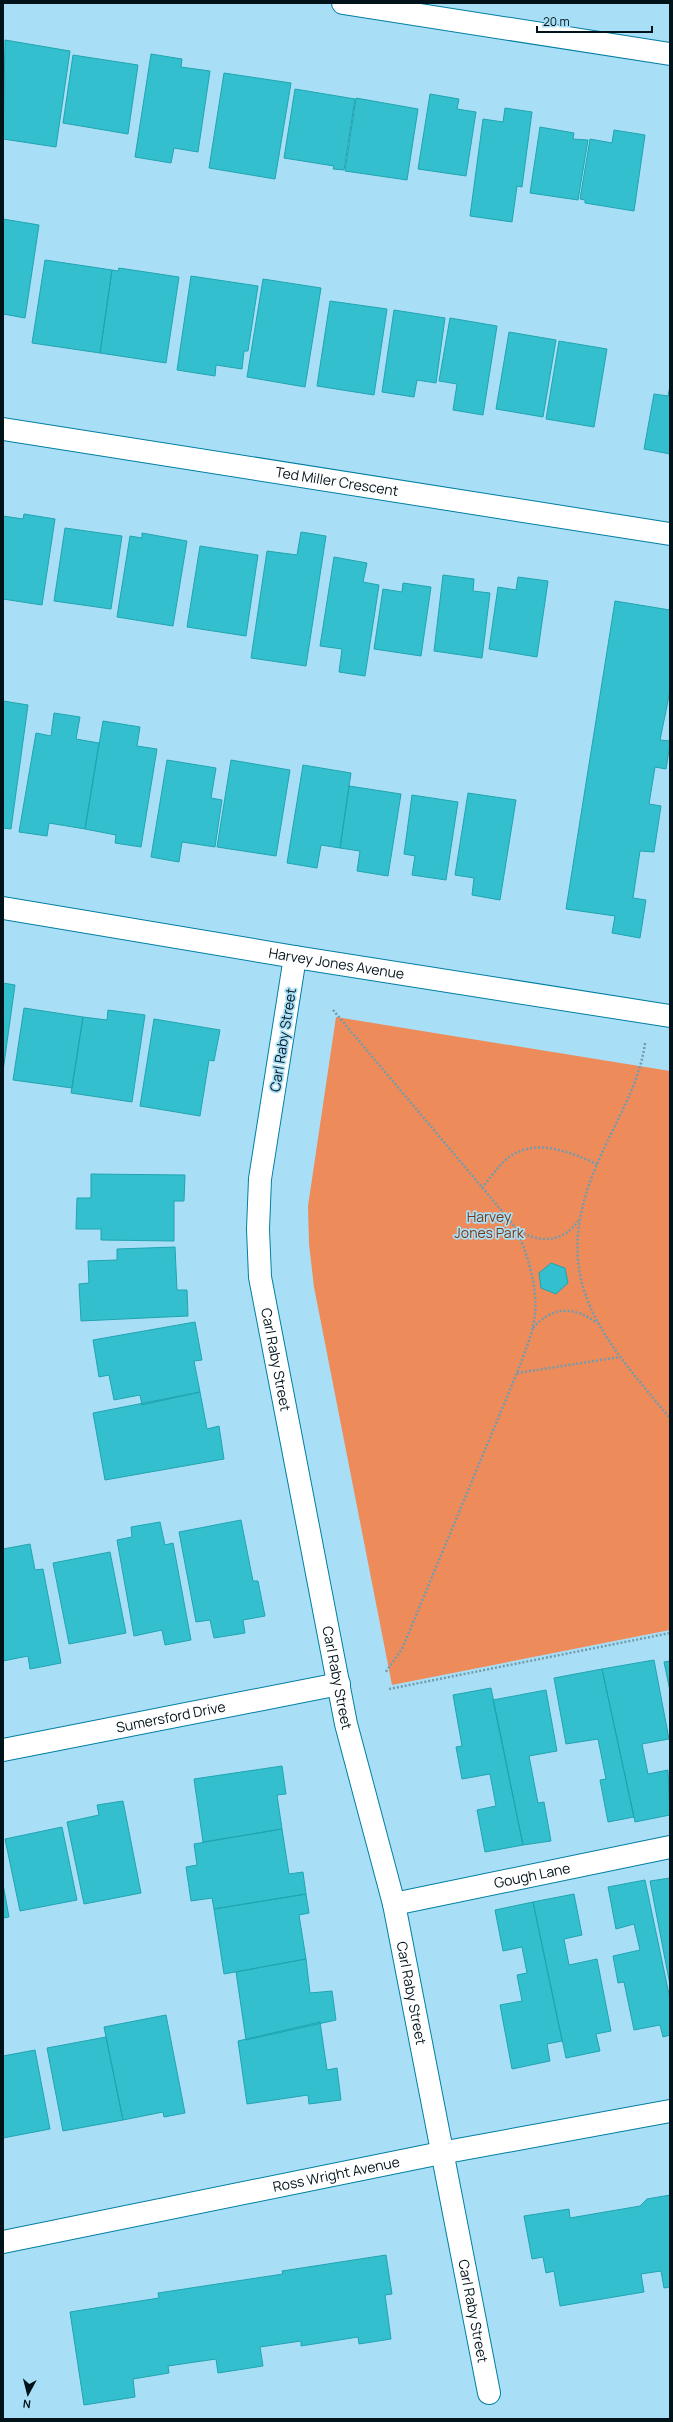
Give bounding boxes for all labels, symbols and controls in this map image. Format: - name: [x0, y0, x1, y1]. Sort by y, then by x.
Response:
- scale bar: [537, 8, 652, 34]
- text: 20 m: [543, 13, 570, 30]
- street label: Ted Miller Crescent: [274, 462, 400, 500]
- street label: Harvey Jones Avenue: [267, 943, 406, 983]
- street label: Carl Raby Street: [265, 986, 300, 1093]
- park label: Harvey Jones Park: [454, 1207, 525, 1242]
- street label: Carl Raby Street: [257, 1306, 296, 1413]
- street label: Carl Raby Street: [318, 1624, 357, 1732]
- street label: Sumersford Drive: [114, 1697, 227, 1737]
- street label: Gough Lane: [492, 1858, 572, 1892]
- street label: Carl Raby Street: [392, 1940, 431, 2047]
- street label: Ross Wright Avenue: [271, 2152, 401, 2196]
- street label: Carl Raby Street: [454, 2258, 493, 2365]
- north arrow: [8, 2374, 48, 2414]
- text: N: [22, 2396, 32, 2412]

